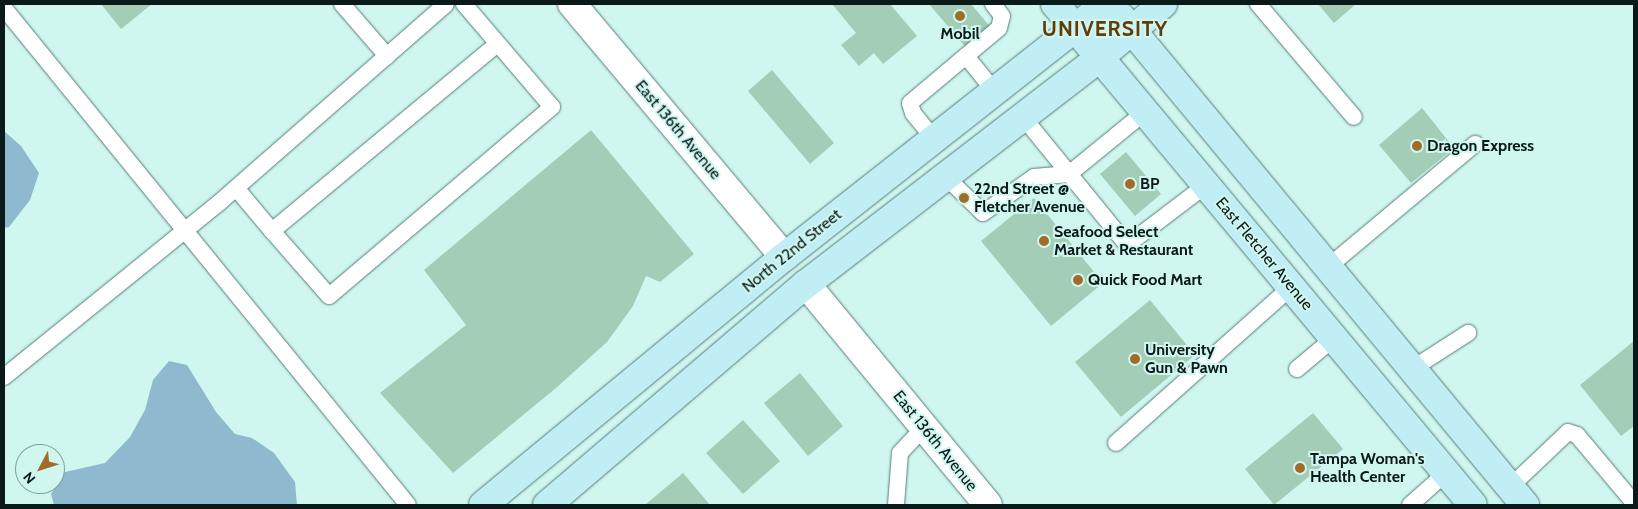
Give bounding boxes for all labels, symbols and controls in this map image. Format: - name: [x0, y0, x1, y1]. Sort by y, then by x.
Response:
- marker: Mobil: [954, 10, 966, 22]
- district label: UNIVERSITY: [1041, 16, 1169, 42]
- place label: Mobil: [940, 24, 980, 44]
- street label: East 136th Avenue: [631, 77, 725, 183]
- place label: Dragon Express: [1427, 136, 1534, 156]
- marker: Dragon Express: [1411, 140, 1423, 152]
- place label: BP: [1140, 174, 1160, 194]
- marker: BP: [1124, 178, 1136, 190]
- place label: 22nd Street @ Fletcher Avenue: [974, 179, 1085, 217]
- marker: 22nd Street @ Fletcher Avenue: [958, 192, 970, 204]
- street label: East Fletcher Avenue: [1211, 194, 1317, 314]
- street label: North 22nd Street: [739, 205, 845, 297]
- place label: Seafood Select Market & Restaurant: [1054, 222, 1193, 260]
- marker: Seafood Select Market & Restaurant: [1038, 235, 1050, 247]
- place label: Quick Food Mart: [1088, 270, 1202, 290]
- marker: Quick Food Mart: [1072, 274, 1084, 286]
- place label: University Gun & Pawn: [1145, 340, 1228, 378]
- marker: University Gun & Pawn: [1129, 353, 1141, 365]
- street label: East 136th Avenue: [889, 387, 981, 495]
- north arrow: [15, 444, 65, 494]
- place label: Tampa Woman's Health Center: [1310, 449, 1424, 487]
- marker: Tampa Woman's Health Center: [1294, 462, 1306, 474]
- text: N: [19, 468, 39, 488]

